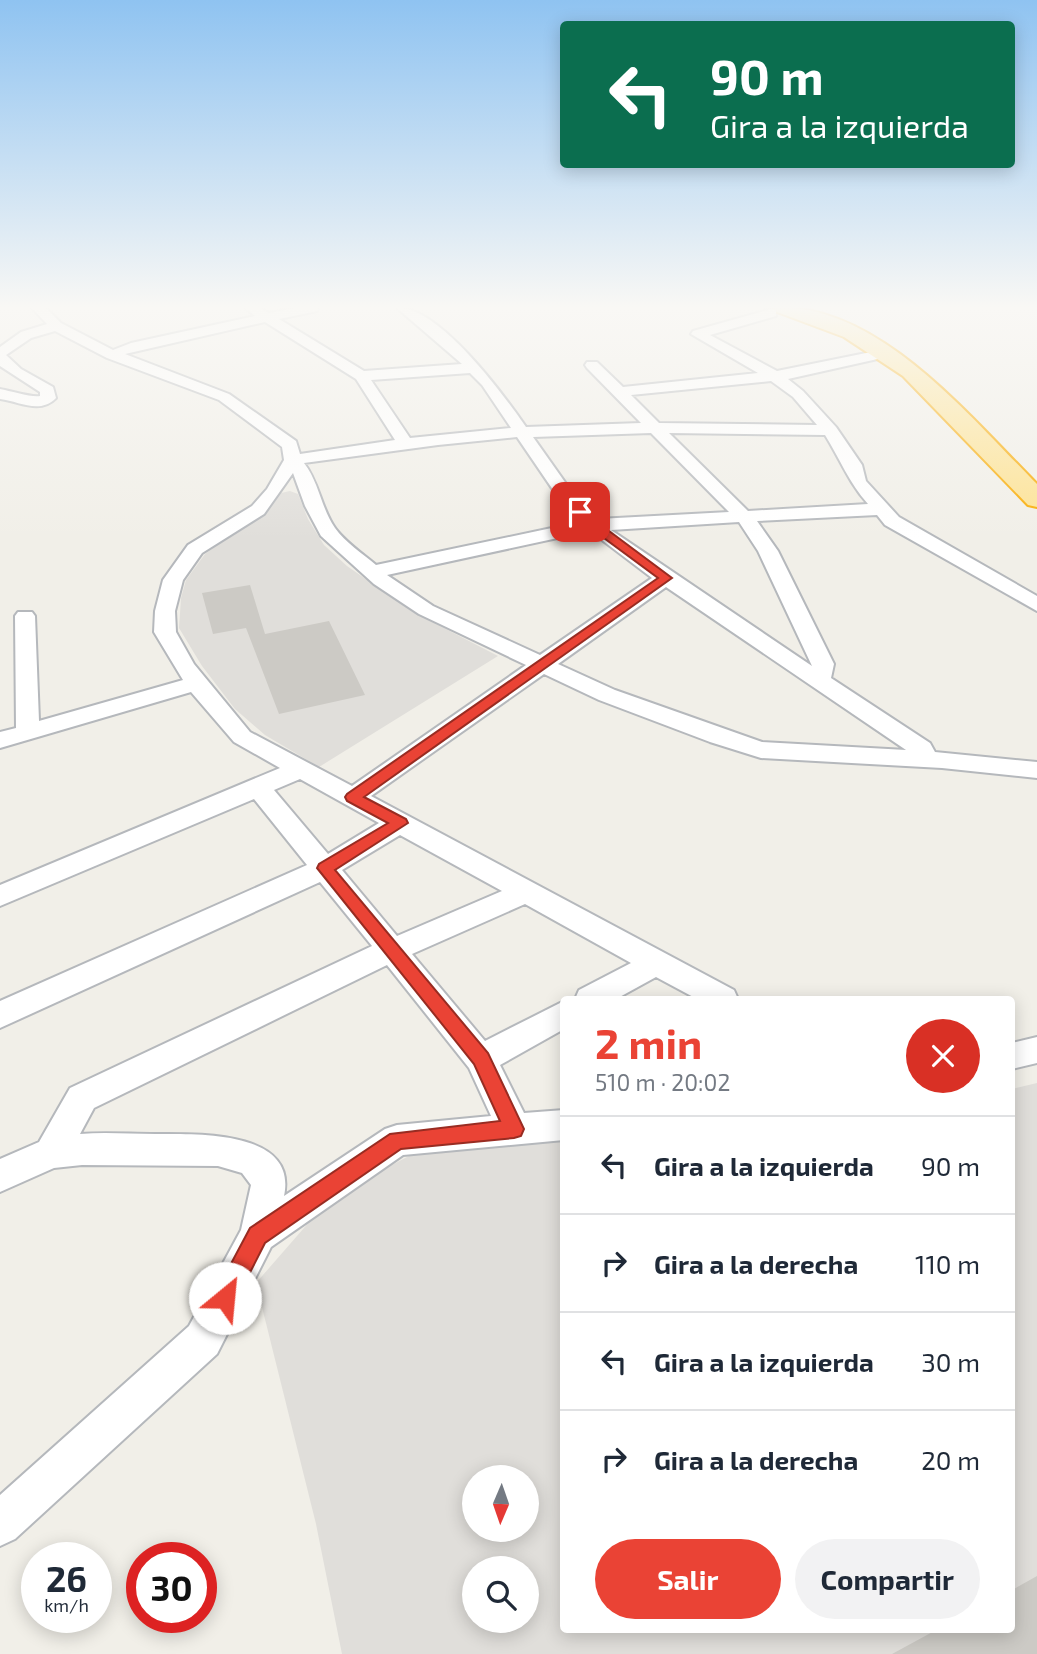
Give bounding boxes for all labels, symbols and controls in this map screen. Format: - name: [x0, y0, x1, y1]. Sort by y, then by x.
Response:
- text: 90 m: [710, 46, 824, 105]
- icon: left: [595, 49, 686, 140]
- text: Gira a la izquierda: [710, 106, 969, 144]
- pin: [550, 482, 610, 542]
- icon: arrive: [561, 493, 599, 531]
- text: 2 min: [595, 1017, 702, 1067]
- button: close: [906, 1019, 980, 1093]
- text: 510 m · 20:02: [595, 1068, 730, 1096]
- icon: left: [595, 1146, 633, 1184]
- text: Gira a la izquierda: [654, 1150, 874, 1181]
- text: 90 m: [921, 1150, 980, 1181]
- icon: right: [595, 1244, 633, 1282]
- text: Gira a la derecha: [654, 1248, 858, 1279]
- text: 110 m: [915, 1248, 980, 1279]
- position arrow: [188, 1261, 262, 1335]
- icon: left: [595, 1342, 633, 1380]
- text: Gira a la izquierda: [654, 1346, 874, 1377]
- text: 30 m: [921, 1346, 980, 1377]
- icon: right: [595, 1440, 633, 1478]
- text: Gira a la derecha: [654, 1444, 858, 1475]
- text: 20 m: [921, 1444, 980, 1475]
- north arrow: [462, 1465, 539, 1542]
- map controls: [462, 1465, 539, 1633]
- button: Salir: [595, 1539, 781, 1619]
- button: Compartir: [795, 1539, 980, 1619]
- speed limit sign: 30: [126, 1542, 217, 1633]
- button: search: [462, 1556, 539, 1633]
- text: 26: [46, 1557, 87, 1599]
- text: km/h: [44, 1594, 89, 1616]

